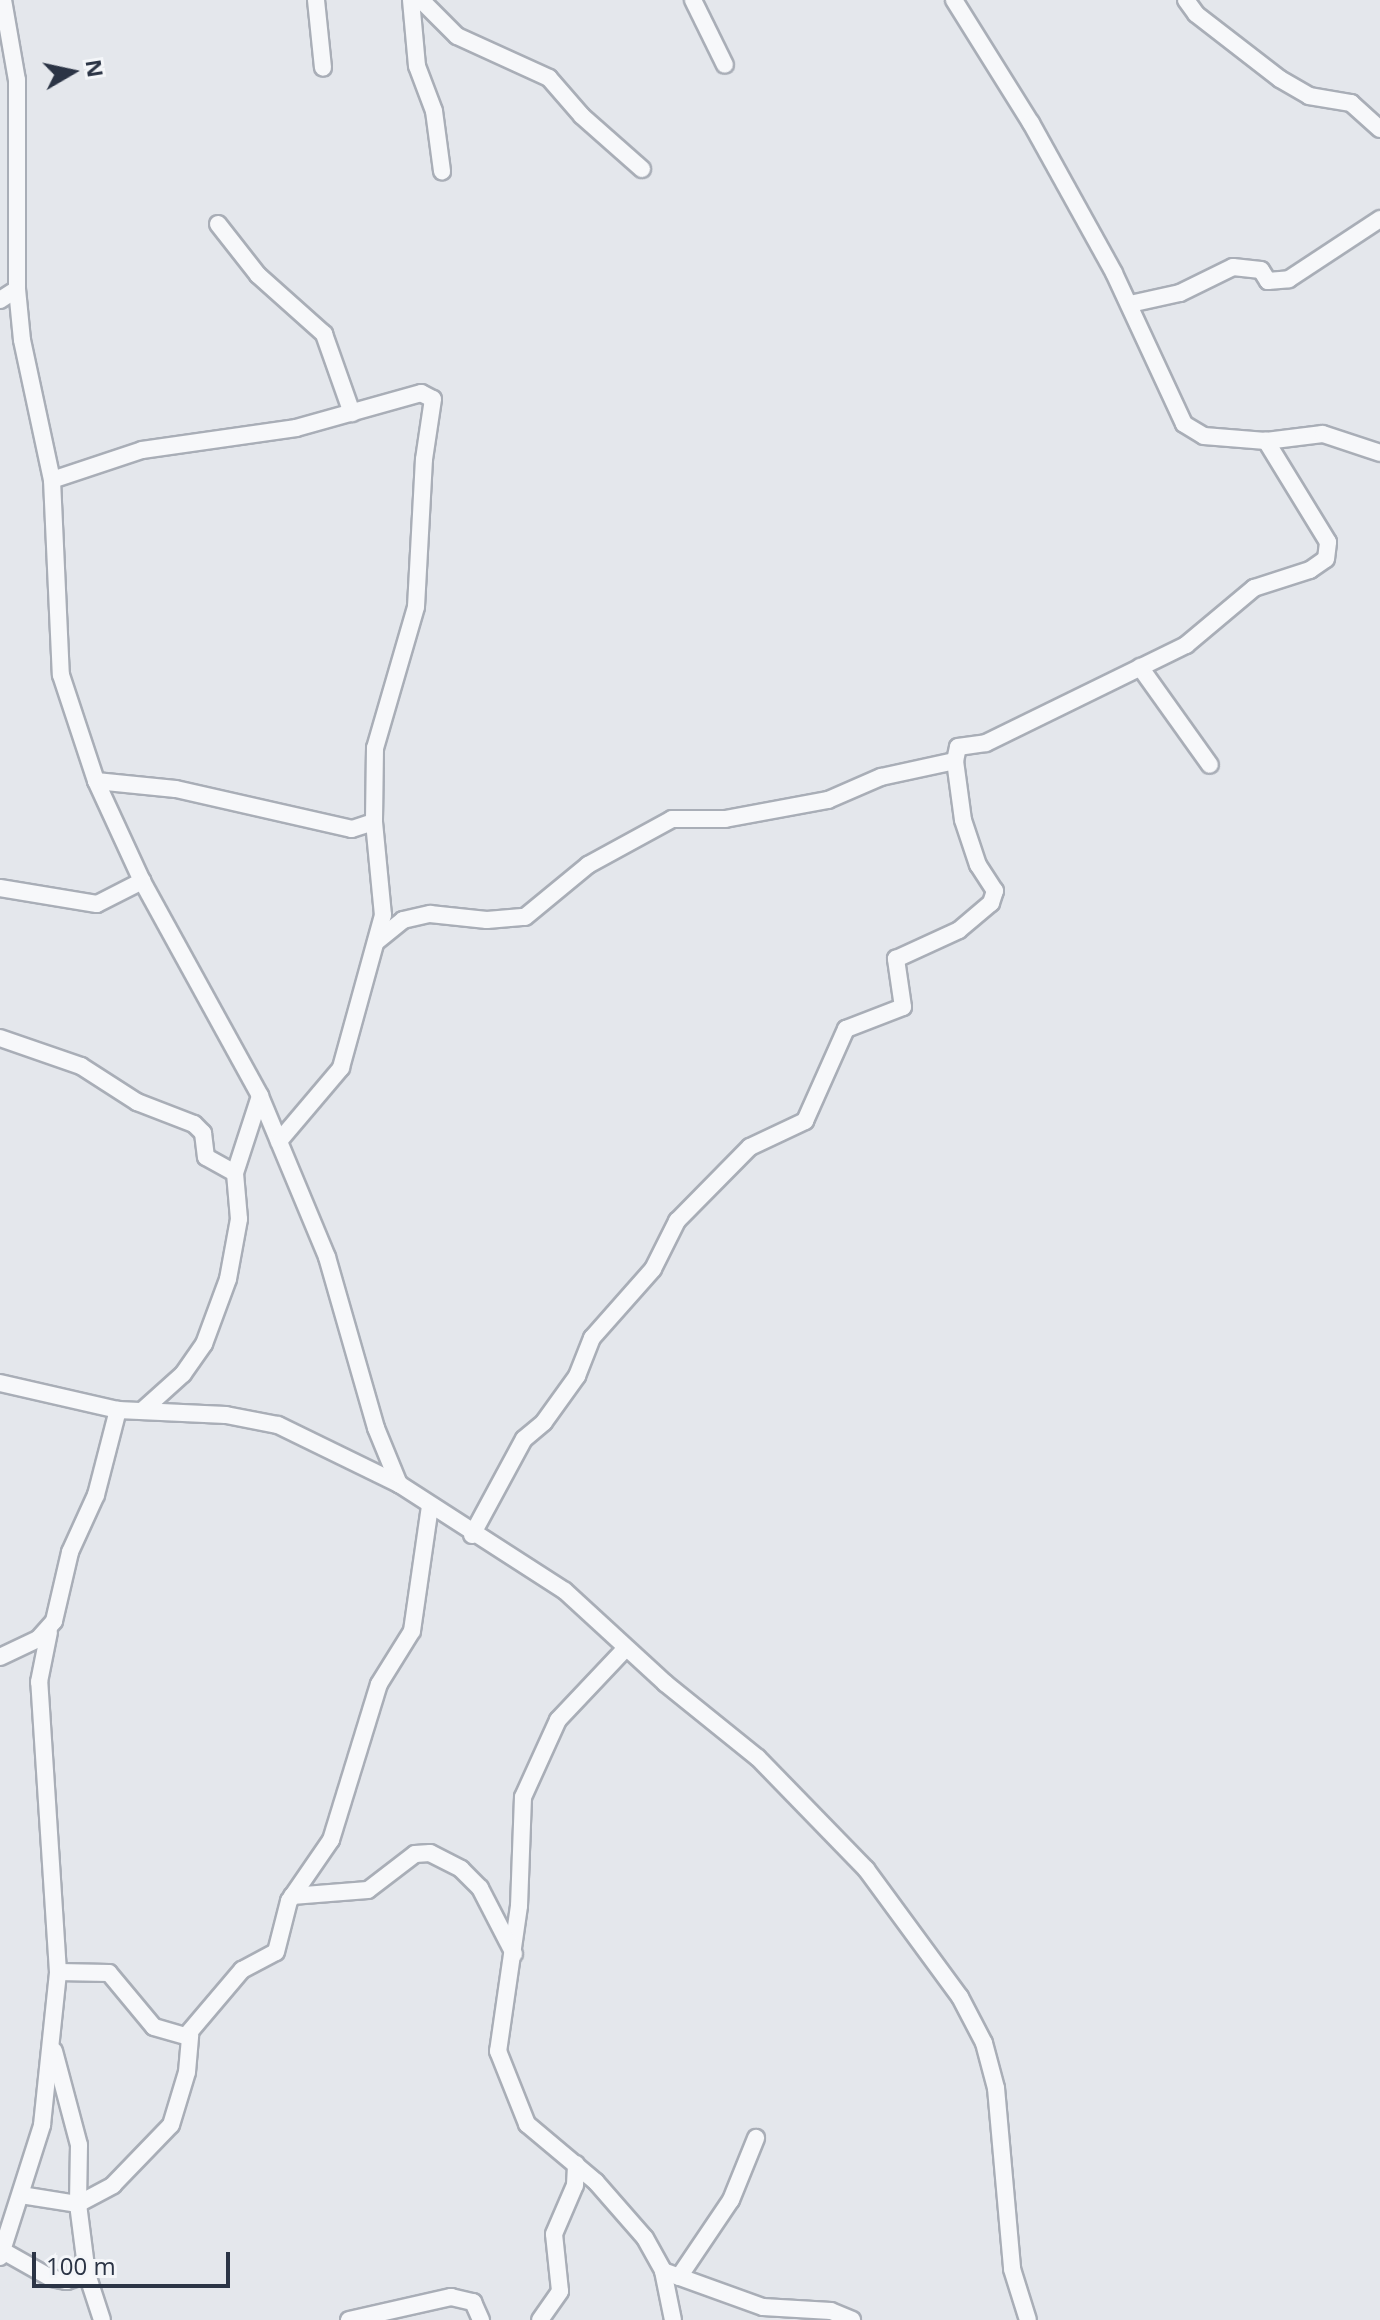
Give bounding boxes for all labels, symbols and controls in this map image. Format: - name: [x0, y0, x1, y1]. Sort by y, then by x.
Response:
- north arrow: [32, 32, 112, 112]
- text: N: [79, 57, 112, 79]
- scale bar: [36, 2236, 234, 2286]
- text: 100 m: [46, 2249, 116, 2282]

